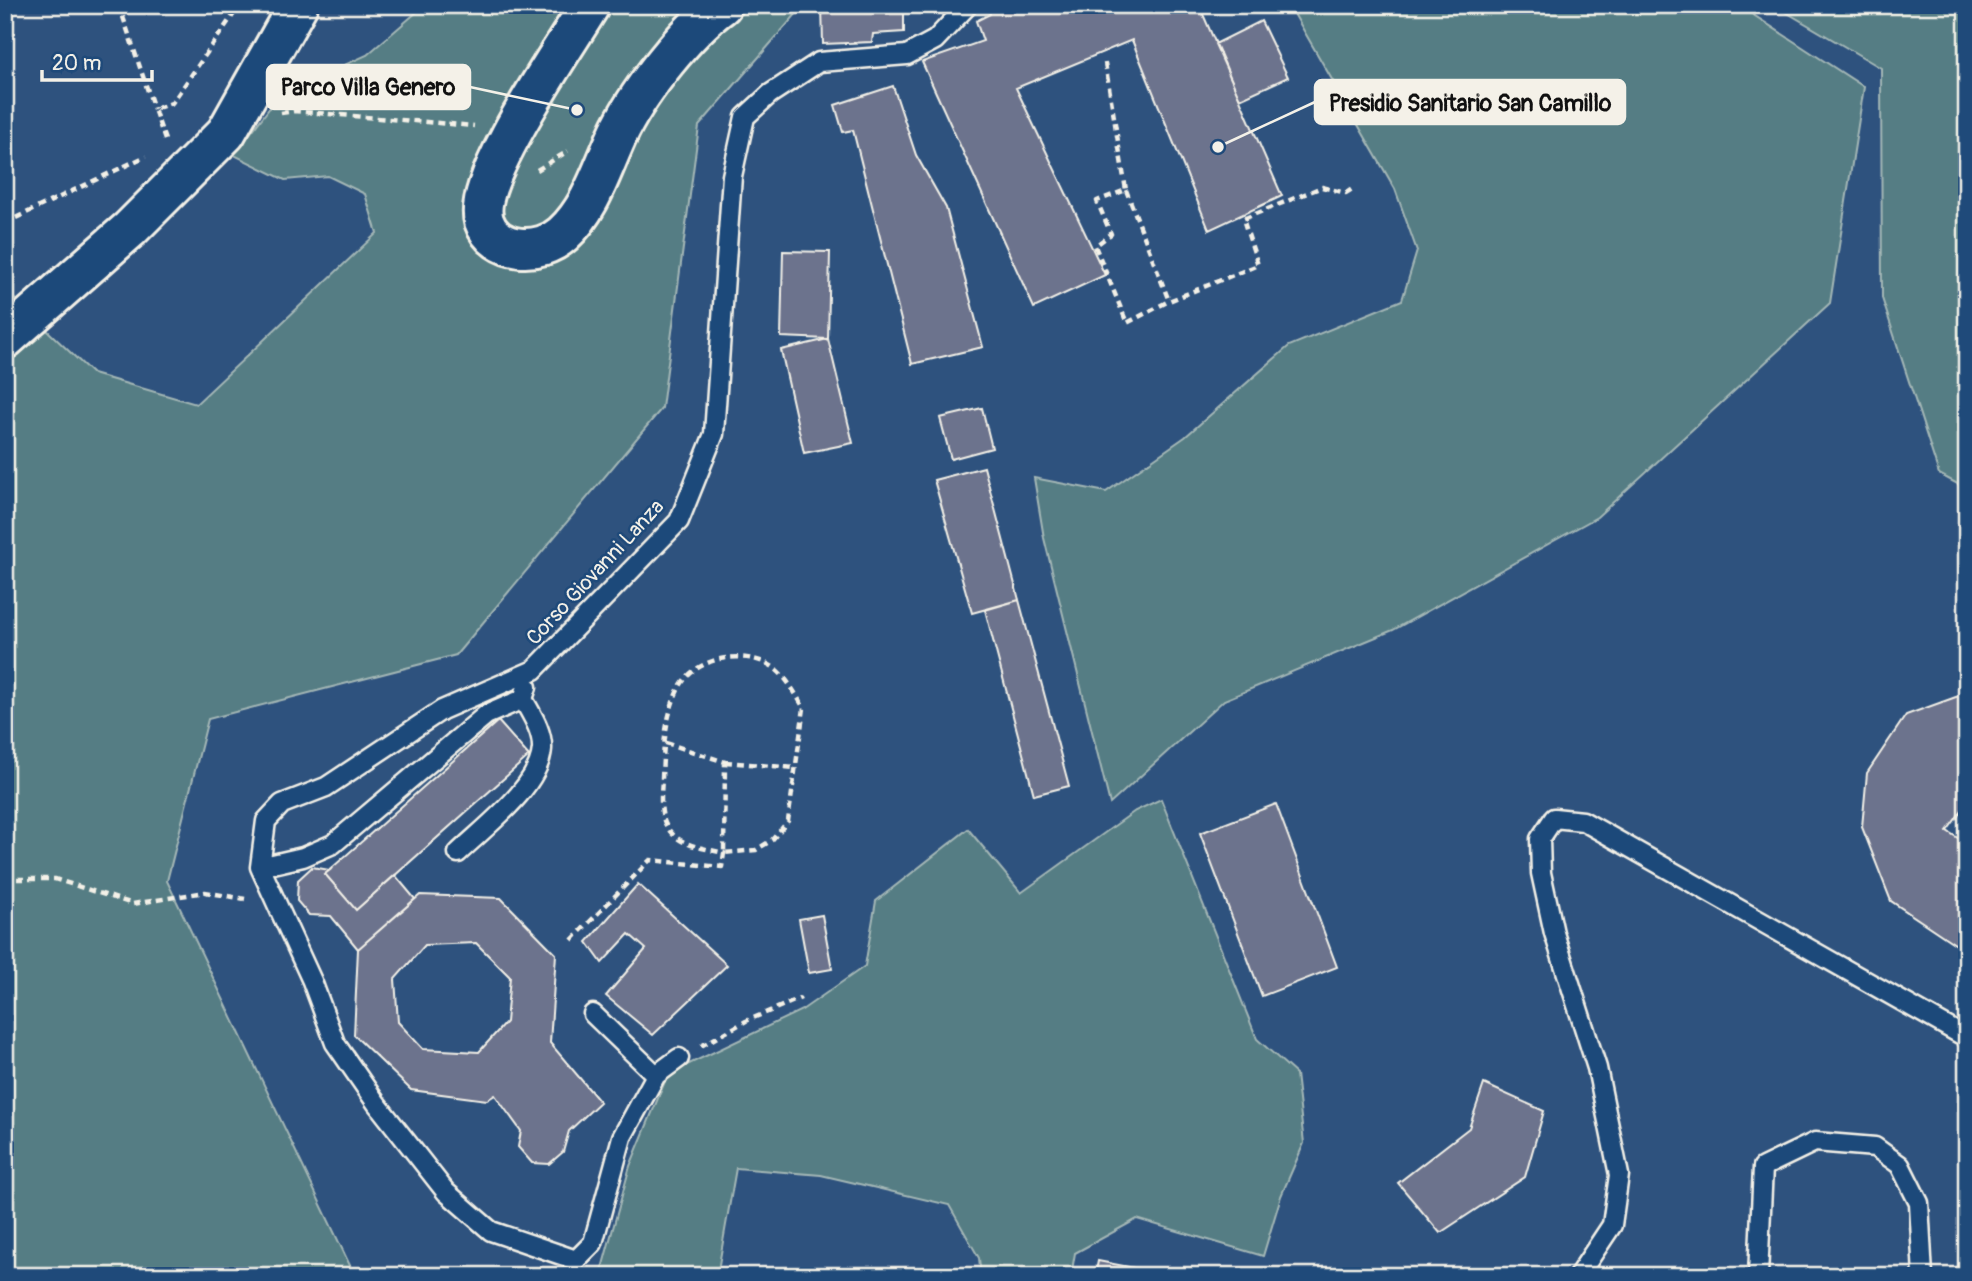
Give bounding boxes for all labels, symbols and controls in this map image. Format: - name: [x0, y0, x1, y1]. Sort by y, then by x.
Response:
- scale bar: [42, 38, 152, 82]
- text: 20 m: [52, 50, 101, 77]
- callout: Parco Villa Genero: [267, 65, 470, 109]
- text: Parco Villa Genero: [281, 73, 456, 102]
- callout: Presidio Sanitario San Camillo: [1315, 80, 1625, 124]
- text: Presidio Sanitario San Camillo: [1329, 89, 1612, 118]
- street label: Corso Giovanni Lanza: [521, 494, 670, 651]

